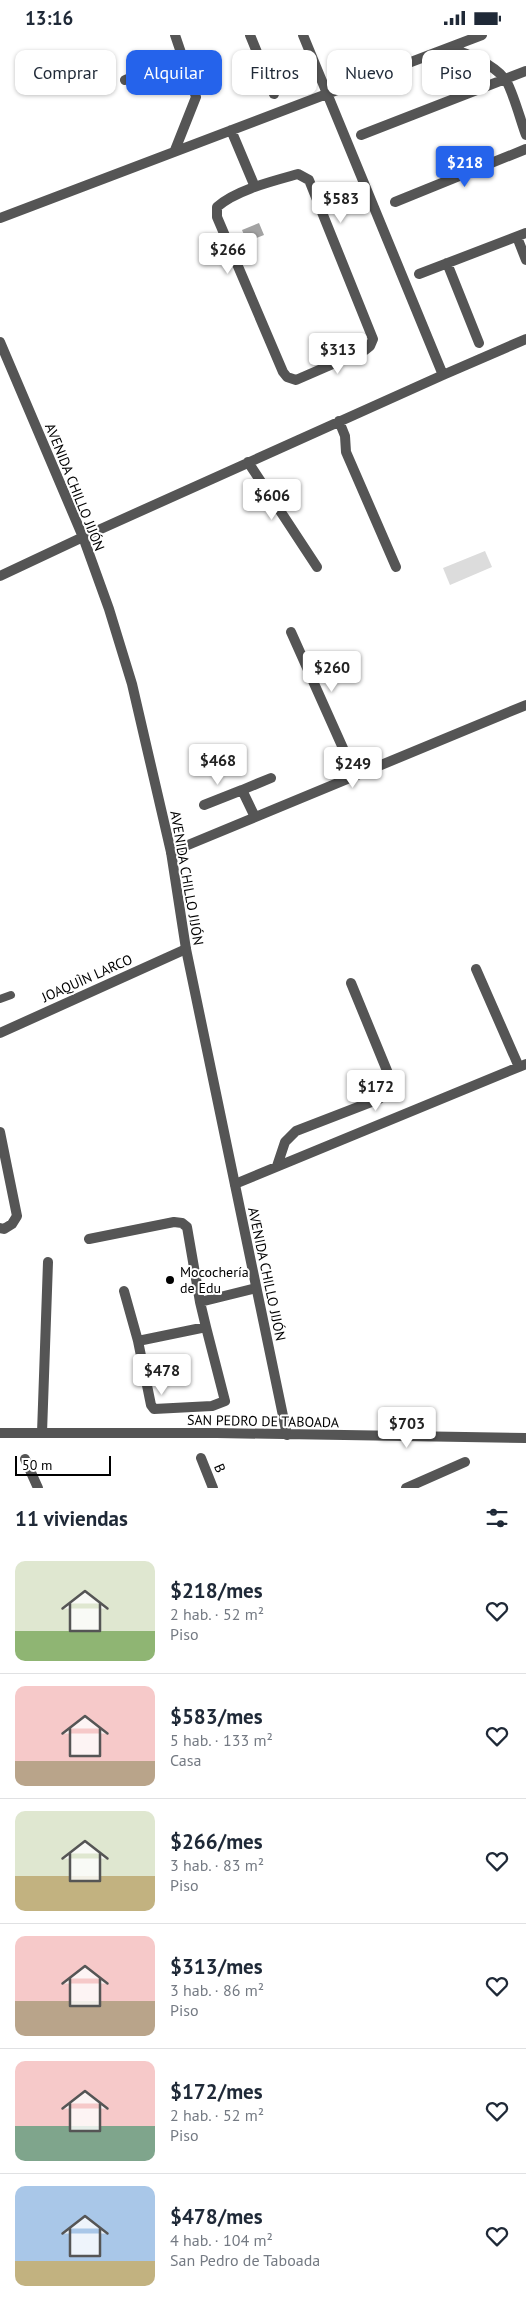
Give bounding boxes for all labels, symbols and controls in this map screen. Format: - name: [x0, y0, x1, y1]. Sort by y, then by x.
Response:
- text: 13:16: [25, 6, 73, 30]
- chip: Comprar: [15, 50, 116, 95]
- chip: Alquilar: [126, 50, 222, 95]
- chip: Filtros: [232, 50, 317, 95]
- chip: Nuevo: [327, 50, 412, 95]
- chip: Piso: [422, 50, 490, 95]
- pin: $218: [435, 145, 495, 188]
- text: $218: [447, 152, 483, 172]
- pin: $583: [311, 181, 371, 224]
- text: $583: [323, 188, 359, 208]
- pin: $266: [198, 233, 258, 275]
- text: $266: [210, 239, 246, 259]
- pin: $313: [308, 333, 368, 375]
- text: $313: [320, 339, 356, 359]
- street label: AVENIDA CHILLO JIJÓN: [41, 420, 109, 554]
- pin: $606: [242, 479, 302, 521]
- text: $606: [254, 485, 290, 505]
- pin: $260: [302, 651, 362, 693]
- text: $260: [314, 657, 350, 677]
- pin: $468: [188, 743, 248, 786]
- pin: $249: [323, 747, 383, 789]
- text: $468: [200, 750, 236, 770]
- text: $249: [335, 753, 371, 773]
- street label: AVENIDA CHILLO JIJÓN: [166, 809, 208, 947]
- street label: JOAQUÌN LARCO: [38, 950, 135, 1006]
- pin: $172: [346, 1069, 406, 1112]
- text: $172: [358, 1076, 394, 1096]
- street label: AVENIDA CHILLO JIJÓN: [244, 1206, 290, 1342]
- place label: Mocochería de Edu: [180, 1263, 249, 1297]
- marker: Mocochería de Edu: [164, 1274, 176, 1286]
- pin: $478: [132, 1353, 192, 1396]
- text: $478: [144, 1360, 180, 1380]
- pin: $703: [377, 1407, 437, 1449]
- street label: SAN PEDRO DE TABOADA: [187, 1411, 340, 1431]
- text: $703: [389, 1413, 425, 1433]
- scale bar: [15, 1453, 111, 1476]
- text: 50 m: [22, 1456, 52, 1474]
- street label: B: [210, 1461, 230, 1475]
- icon: filters: [483, 1504, 511, 1532]
- text: 11 viviendas: [15, 1505, 128, 1532]
- text: $218/mes: [170, 1577, 263, 1604]
- icon: home: [55, 1581, 115, 1641]
- icon: heart: [483, 1597, 511, 1625]
- text: 2 hab. · 52 m²: [170, 1604, 264, 1624]
- text: Piso: [170, 1624, 199, 1644]
- text: $583/mes: [170, 1703, 263, 1730]
- icon: home: [55, 1706, 115, 1766]
- icon: heart: [483, 1722, 511, 1750]
- text: 5 hab. · 133 m²: [170, 1730, 273, 1750]
- text: Casa: [170, 1750, 201, 1770]
- text: $266/mes: [170, 1828, 263, 1855]
- icon: home: [55, 1831, 115, 1891]
- icon: heart: [483, 1847, 511, 1875]
- text: 3 hab. · 83 m²: [170, 1855, 264, 1875]
- text: Piso: [170, 1875, 199, 1895]
- text: $313/mes: [170, 1953, 263, 1980]
- icon: home: [55, 1956, 115, 2016]
- icon: heart: [483, 1972, 511, 2000]
- text: 3 hab. · 86 m²: [170, 1980, 264, 2000]
- text: Piso: [170, 2000, 199, 2020]
- text: $172/mes: [170, 2078, 263, 2105]
- icon: home: [55, 2081, 115, 2141]
- icon: heart: [483, 2097, 511, 2125]
- text: 2 hab. · 52 m²: [170, 2105, 264, 2125]
- text: Piso: [170, 2125, 199, 2145]
- text: $478/mes: [170, 2203, 263, 2230]
- icon: home: [55, 2206, 115, 2266]
- icon: heart: [483, 2222, 511, 2250]
- text: 4 hab. · 104 m²: [170, 2230, 273, 2250]
- text: San Pedro de Taboada: [170, 2250, 320, 2270]

